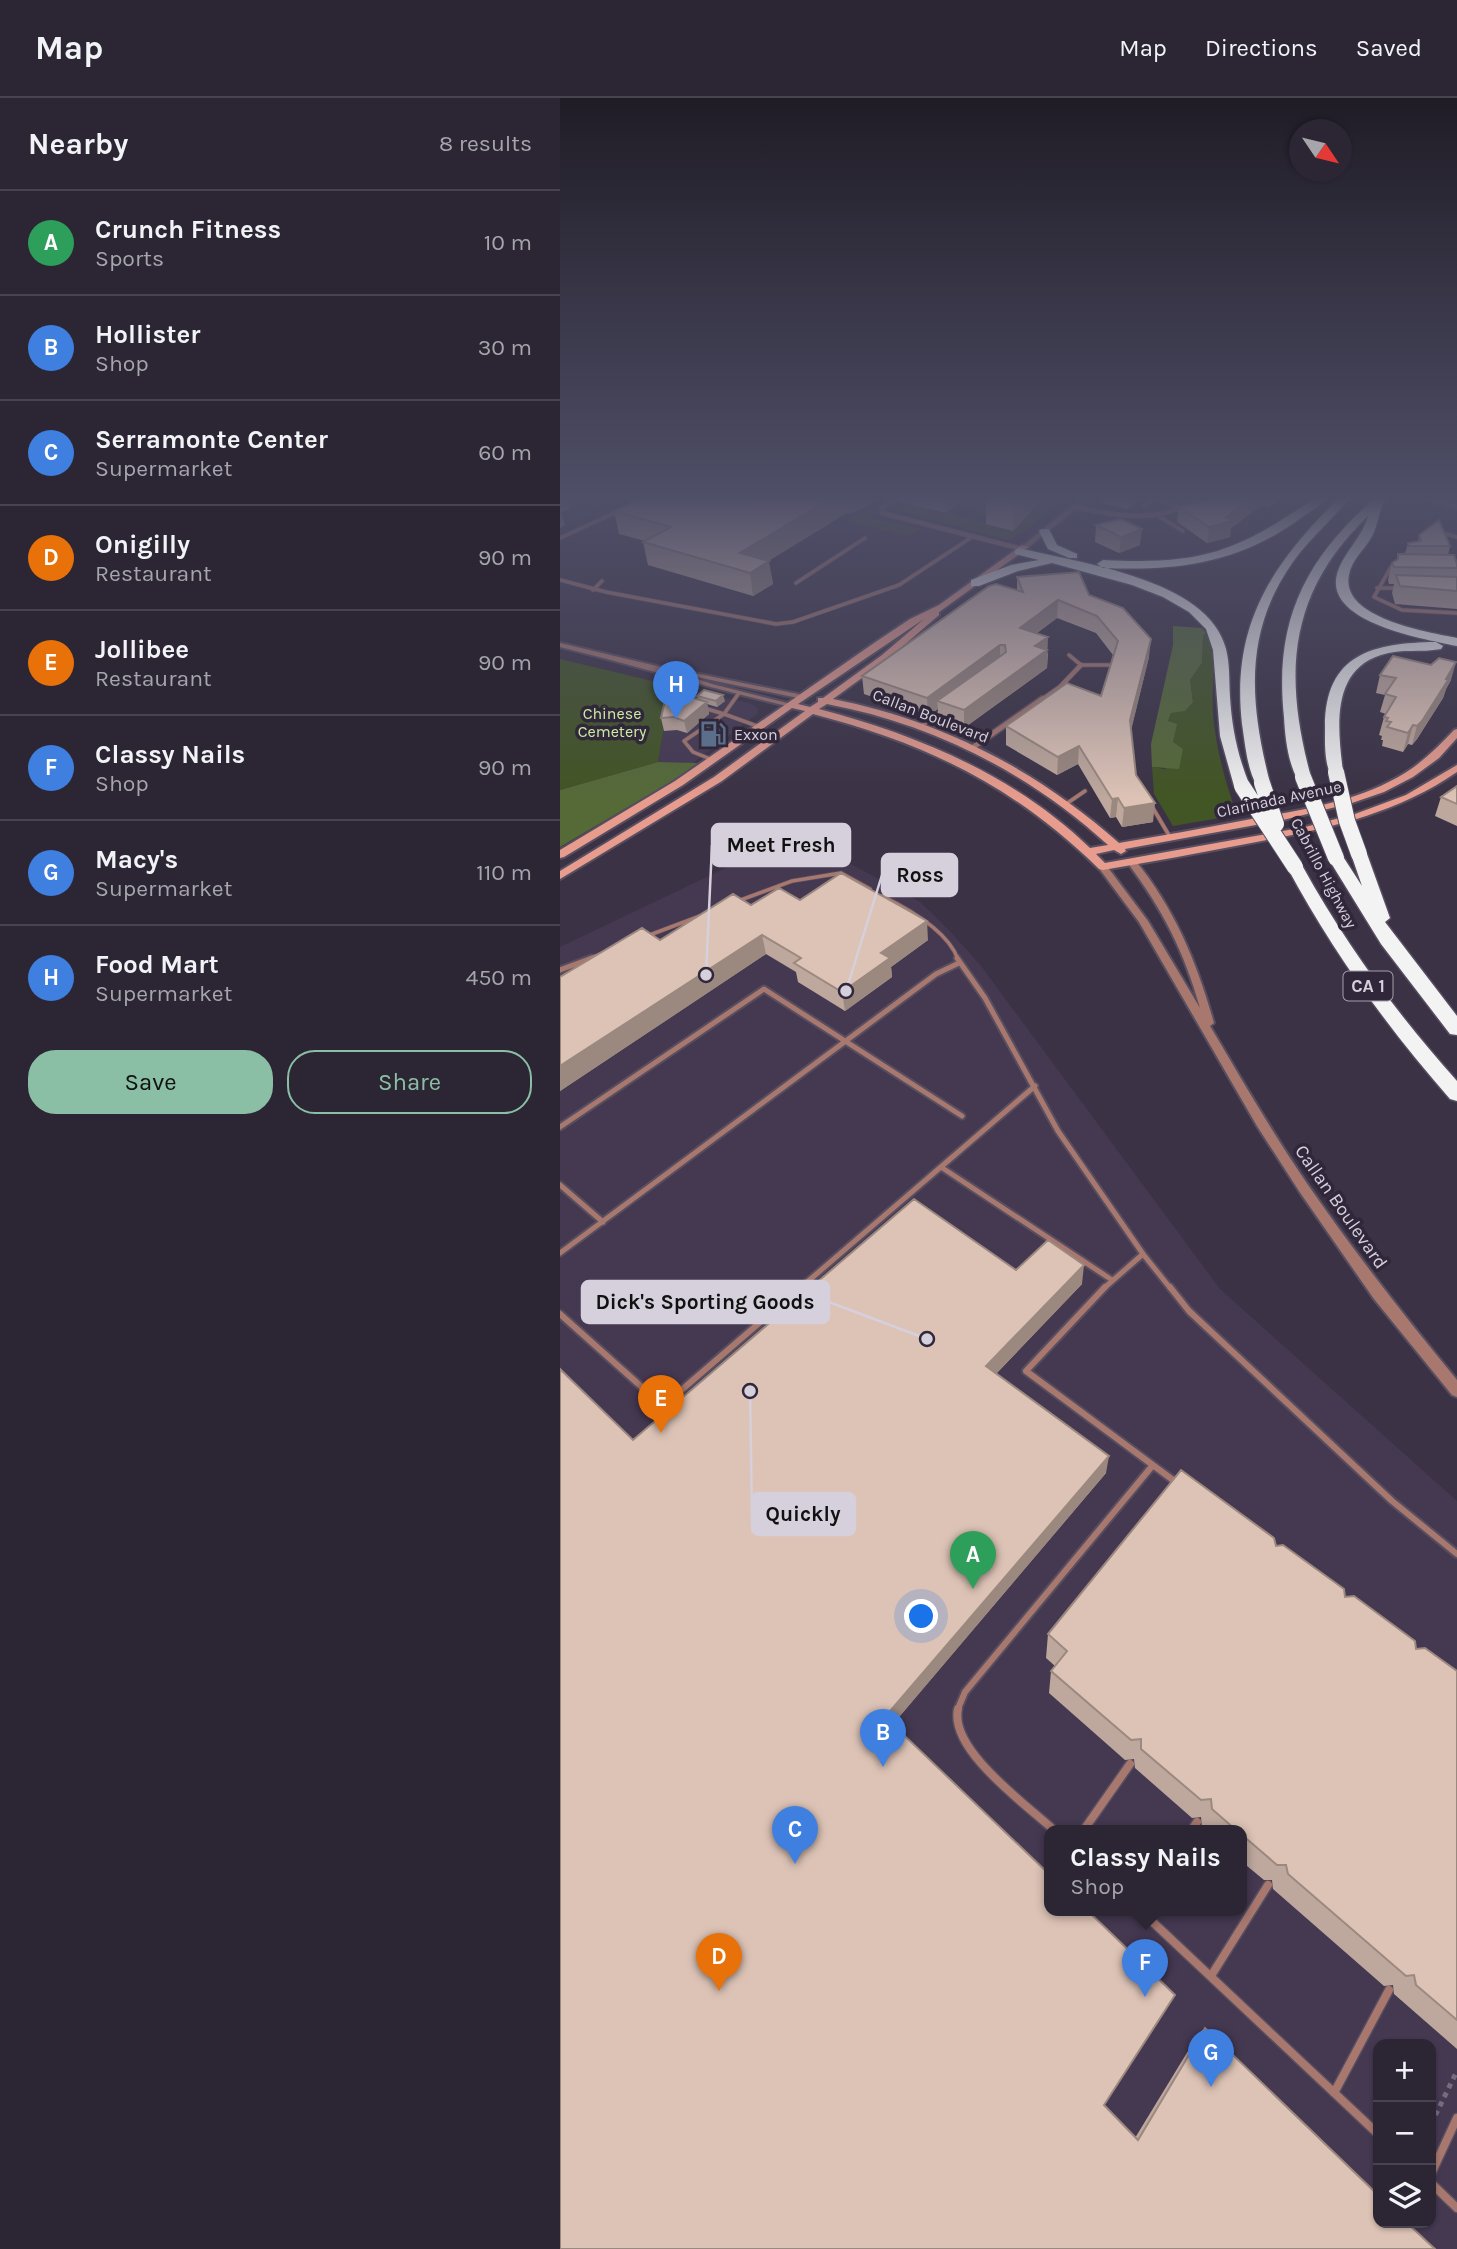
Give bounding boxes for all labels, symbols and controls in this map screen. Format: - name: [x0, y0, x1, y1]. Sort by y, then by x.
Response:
- text: Map: [35, 29, 103, 67]
- text: Map: [1119, 34, 1167, 62]
- text: Directions: [1205, 34, 1318, 62]
- text: Saved: [1356, 34, 1422, 62]
- north arrow: [1289, 119, 1352, 182]
- text: Nearby: [28, 126, 128, 162]
- text: 8 results: [439, 130, 532, 157]
- text: Crunch Fitness: [95, 214, 281, 245]
- text: A: [44, 229, 58, 256]
- text: 10 m: [484, 229, 532, 256]
- text: Sports: [95, 245, 164, 272]
- text: Hollister: [95, 319, 200, 350]
- text: B: [44, 334, 58, 361]
- text: 30 m: [478, 334, 532, 361]
- text: Shop: [95, 350, 149, 377]
- text: Serramonte Center: [95, 424, 328, 455]
- text: C: [44, 439, 58, 466]
- text: 60 m: [478, 439, 532, 466]
- text: Supermarket: [95, 455, 232, 482]
- text: Onigilly: [95, 529, 190, 560]
- text: D: [43, 544, 59, 571]
- text: 90 m: [478, 544, 532, 571]
- text: Restaurant: [95, 560, 212, 587]
- text: Jollibee: [95, 634, 189, 665]
- text: E: [44, 649, 58, 676]
- text: 90 m: [478, 649, 532, 676]
- pin: H: [653, 661, 699, 719]
- text: Restaurant: [95, 665, 212, 692]
- street label: Callan Boulevard: [870, 685, 992, 747]
- park label: Chinese Cemetery: [578, 704, 647, 741]
- fuel station icon: Exxon: [698, 719, 728, 749]
- place label: Exxon: [734, 725, 778, 744]
- text: Classy Nails: [95, 739, 245, 770]
- text: F: [45, 754, 57, 781]
- text: 90 m: [478, 754, 532, 781]
- text: Shop: [95, 770, 149, 797]
- street label: Clarinada Avenue: [1215, 777, 1343, 821]
- street label: Cabrillo Highway: [1287, 815, 1361, 932]
- callout: Meet Fresh: [712, 824, 850, 866]
- text: Meet Fresh: [726, 833, 836, 857]
- text: Macy's: [95, 844, 178, 875]
- callout: Ross: [882, 854, 957, 896]
- text: G: [43, 859, 59, 886]
- text: 110 m: [476, 859, 532, 886]
- text: Ross: [896, 863, 944, 887]
- text: Supermarket: [95, 875, 232, 902]
- text: Food Mart: [95, 949, 219, 980]
- text: H: [43, 964, 59, 991]
- text: 450 m: [466, 964, 532, 991]
- road number: CA 1: [1344, 972, 1392, 1001]
- text: Supermarket: [95, 980, 232, 1007]
- button: Save: [28, 1050, 273, 1114]
- button: Share: [287, 1050, 532, 1114]
- street label: Callan Boulevard: [1290, 1141, 1392, 1273]
- callout: Dick's Sporting Goods: [582, 1281, 829, 1323]
- text: Dick's Sporting Goods: [595, 1290, 815, 1314]
- pin: E: [638, 1375, 684, 1433]
- callout: Quickly: [752, 1493, 855, 1535]
- text: Quickly: [766, 1502, 841, 1526]
- pin: A: [950, 1531, 996, 1589]
- your location: [904, 1599, 938, 1633]
- pin: B: [860, 1709, 906, 1767]
- pin: C: [772, 1806, 818, 1864]
- popup: [1044, 1825, 1247, 1916]
- text: Classy Nails: [1070, 1842, 1221, 1873]
- text: Shop: [1070, 1873, 1124, 1900]
- pin: D: [696, 1933, 742, 1991]
- pin: F: [1122, 1939, 1168, 1997]
- pin: G: [1188, 2029, 1234, 2087]
- map controls: [1373, 2039, 1436, 2228]
- button: +: [1373, 2039, 1436, 2102]
- button: −: [1373, 2102, 1436, 2165]
- button: layers: [1373, 2165, 1436, 2228]

